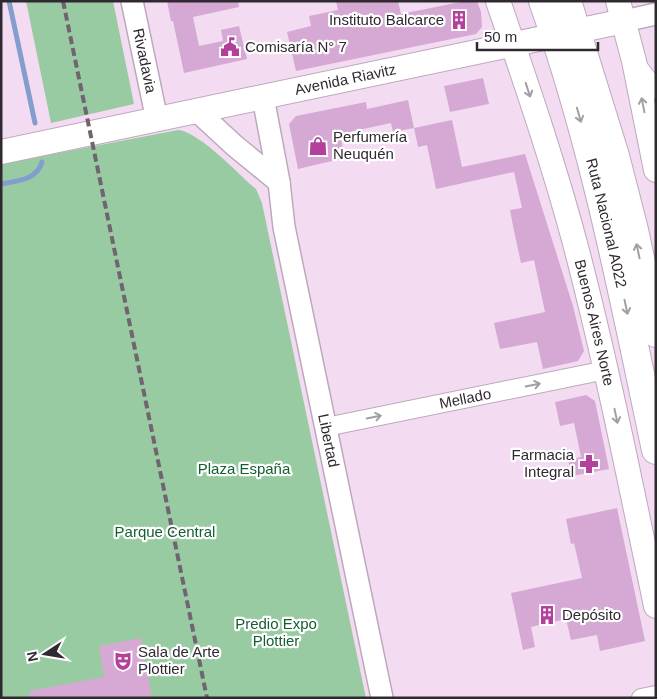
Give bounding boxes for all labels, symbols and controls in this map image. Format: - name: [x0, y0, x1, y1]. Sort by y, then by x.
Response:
- building icon: Instituto Balcarce: [448, 9, 470, 31]
- place label: Instituto Balcarce: [329, 11, 444, 28]
- scale bar: [477, 20, 598, 52]
- street label: Rivadavia: [130, 27, 160, 95]
- text: 50 m: [484, 28, 517, 45]
- public building icon: Comisaría N° 7: [219, 36, 241, 58]
- place label: Comisaría N° 7: [245, 38, 347, 55]
- street label: Avenida Riavitz: [293, 60, 398, 98]
- one-way arrow: [524, 82, 533, 98]
- one-way arrow: [637, 98, 647, 114]
- one-way arrow: [575, 107, 584, 123]
- place label: Perfumería Neuquén: [333, 128, 408, 162]
- shop icon: Perfumería Neuquén: [307, 135, 329, 157]
- street label: Ruta Nacional A022: [583, 156, 630, 289]
- one-way arrow: [633, 243, 642, 259]
- street label: Buenos Aires Norte: [572, 258, 618, 387]
- one-way arrow: [621, 299, 631, 315]
- one-way arrow: [524, 380, 540, 390]
- street label: Mellado: [438, 385, 492, 412]
- one-way arrow: [612, 408, 621, 424]
- street label: Libertad: [315, 412, 343, 469]
- one-way arrow: [365, 412, 381, 422]
- place label: Farmacia Integral: [511, 446, 575, 480]
- pharmacy icon: Farmacia Integral: [578, 453, 600, 475]
- park label: Plaza España: [198, 460, 291, 477]
- park label: Parque Central: [115, 523, 215, 540]
- building icon: Depósito: [536, 604, 558, 626]
- place label: Depósito: [562, 606, 621, 623]
- park label: Predio Expo Plottier: [235, 615, 317, 649]
- north arrow: [20, 629, 70, 679]
- place label: Sala de Arte Plottier: [138, 643, 220, 677]
- text: N: [23, 650, 41, 663]
- theatre icon: Sala de Arte Plottier: [112, 650, 134, 672]

